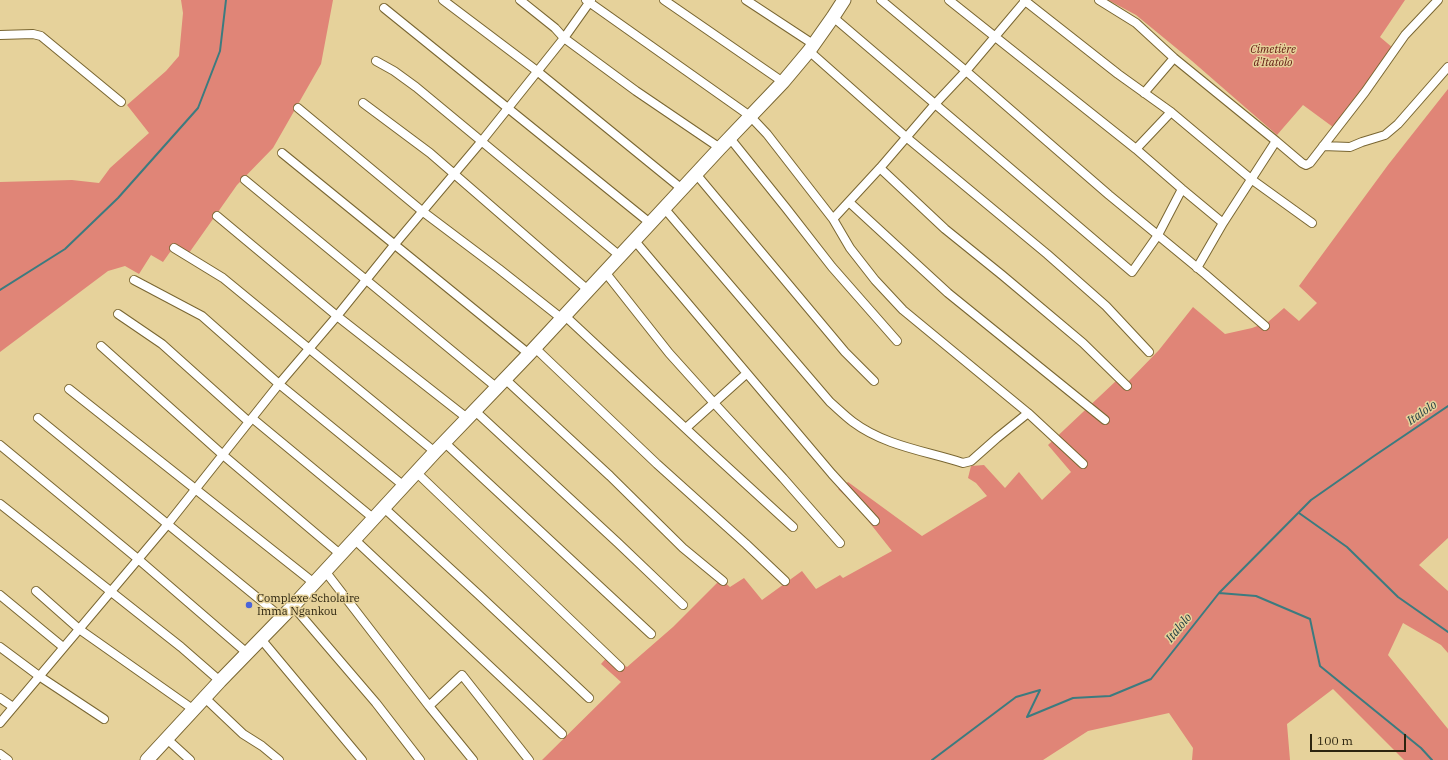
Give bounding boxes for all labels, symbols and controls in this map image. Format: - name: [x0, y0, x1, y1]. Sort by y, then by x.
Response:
- park label: Cimetière d'Itatolo: [1250, 43, 1296, 69]
- water label: Italolo: [1404, 398, 1440, 428]
- place label: Complexe Scholaire Imma Ngankou: [257, 592, 360, 618]
- marker: Complexe Scholaire Imma Ngankou: [244, 600, 254, 610]
- water label: Italolo: [1163, 611, 1195, 645]
- scale bar: [1312, 726, 1408, 752]
- text: 100 m: [1317, 733, 1353, 748]

